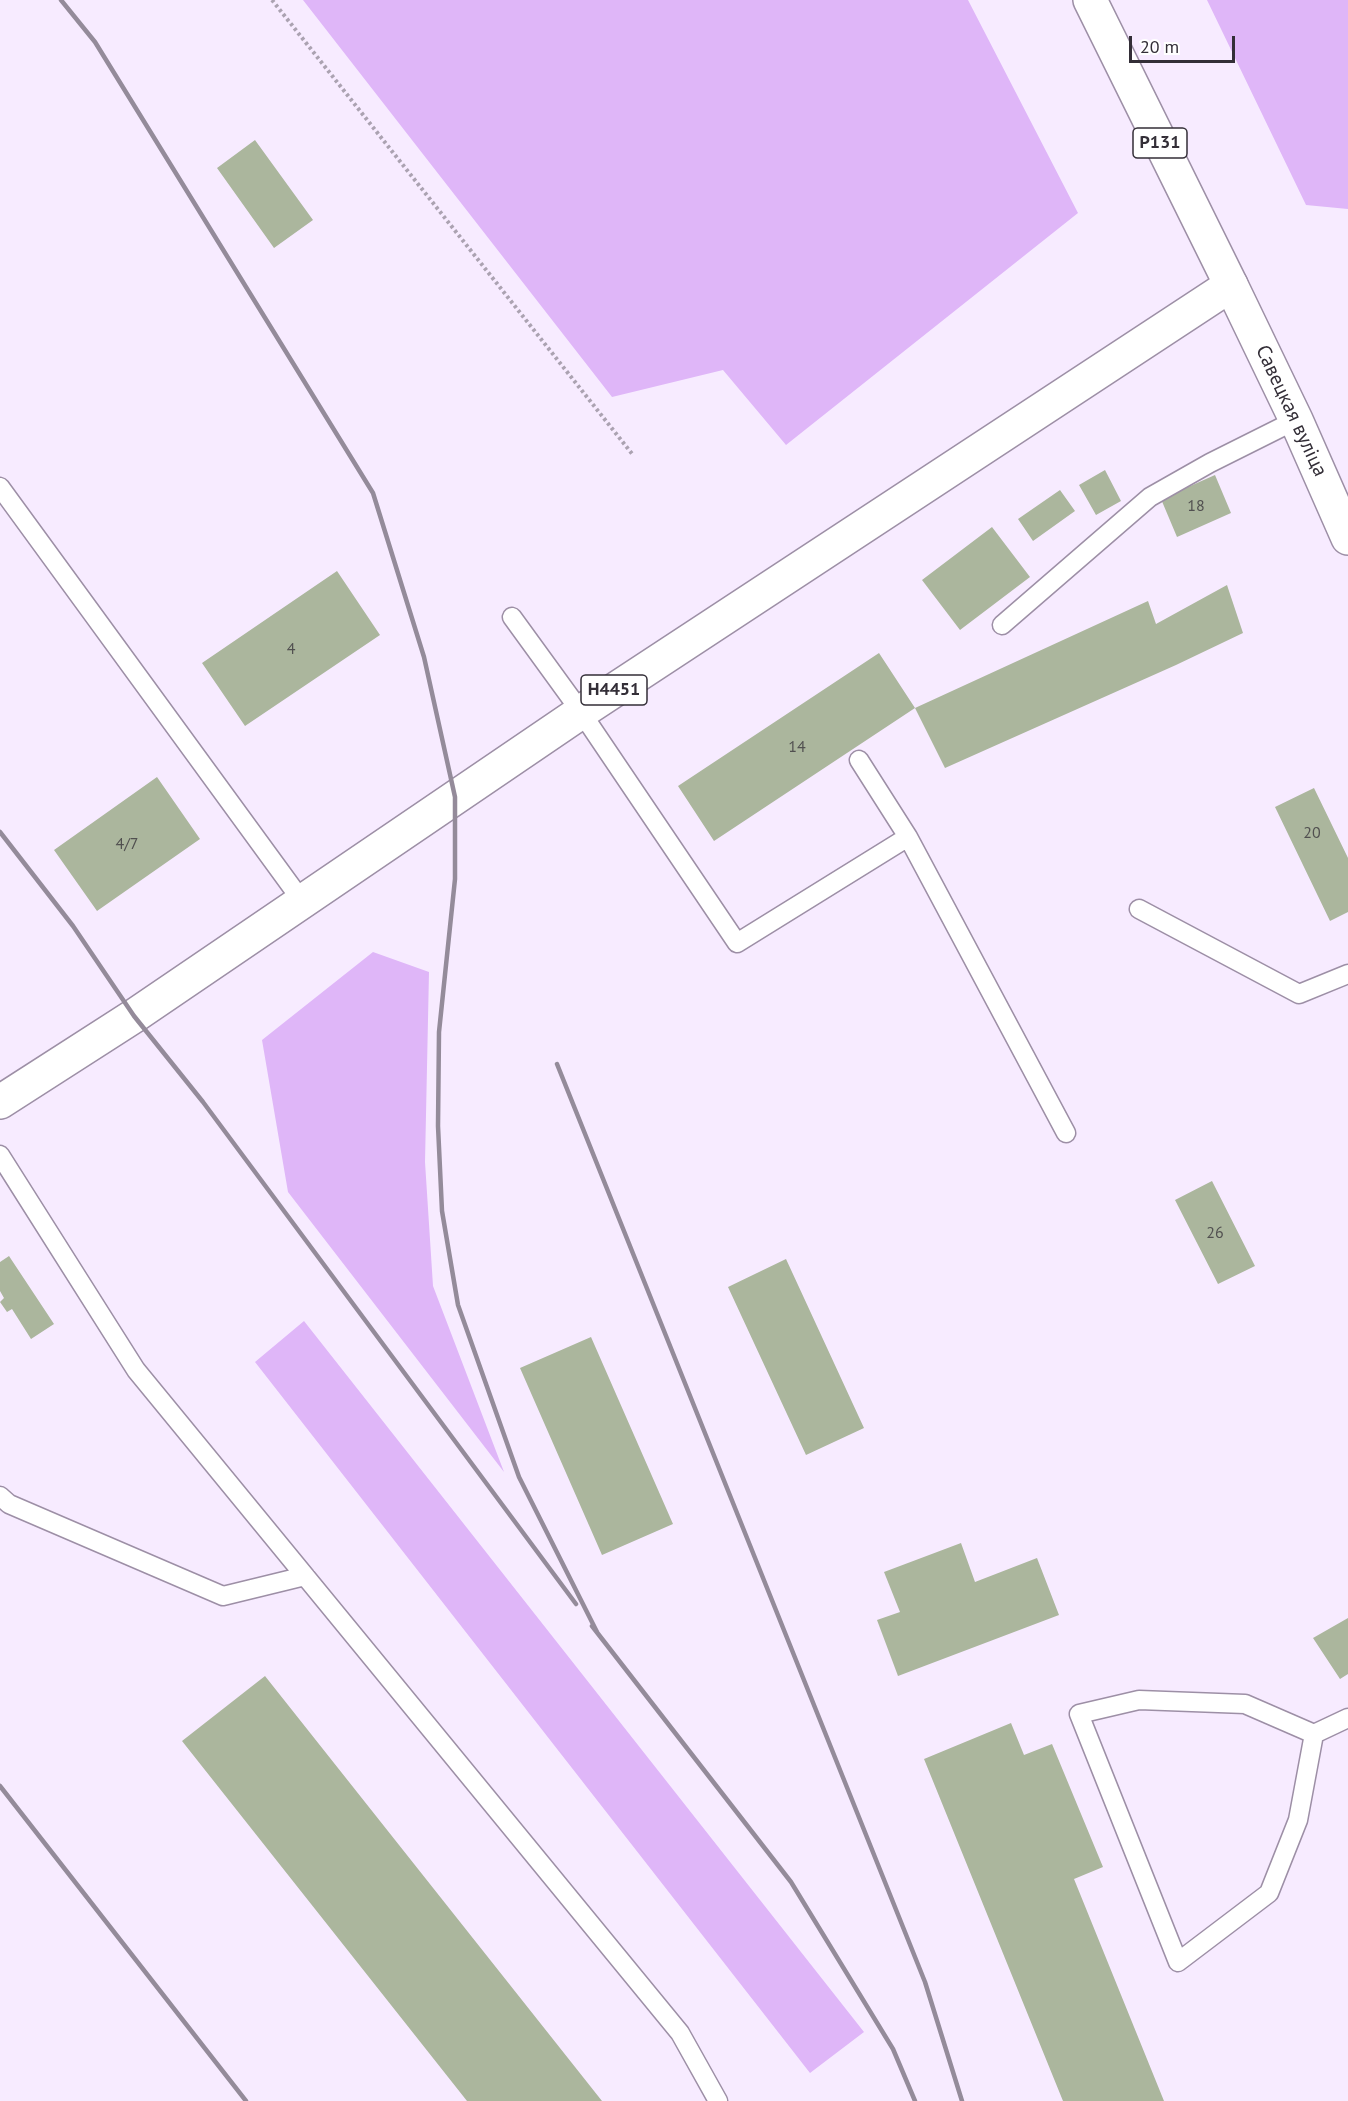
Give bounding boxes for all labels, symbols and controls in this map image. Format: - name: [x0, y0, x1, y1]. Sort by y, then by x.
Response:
- scale bar: [1132, 24, 1238, 62]
- text: 20 m: [1140, 35, 1179, 58]
- road number: Р131: [1133, 128, 1187, 158]
- street label: Савецкая вуліца: [1250, 342, 1332, 480]
- house number: 18: [1187, 496, 1205, 516]
- house number: 4: [287, 639, 295, 659]
- road number: Н4451: [581, 675, 647, 705]
- house number: 14: [788, 737, 806, 757]
- house number: 20: [1303, 823, 1321, 843]
- house number: 4/7: [115, 834, 139, 854]
- house number: 26: [1206, 1223, 1224, 1243]

